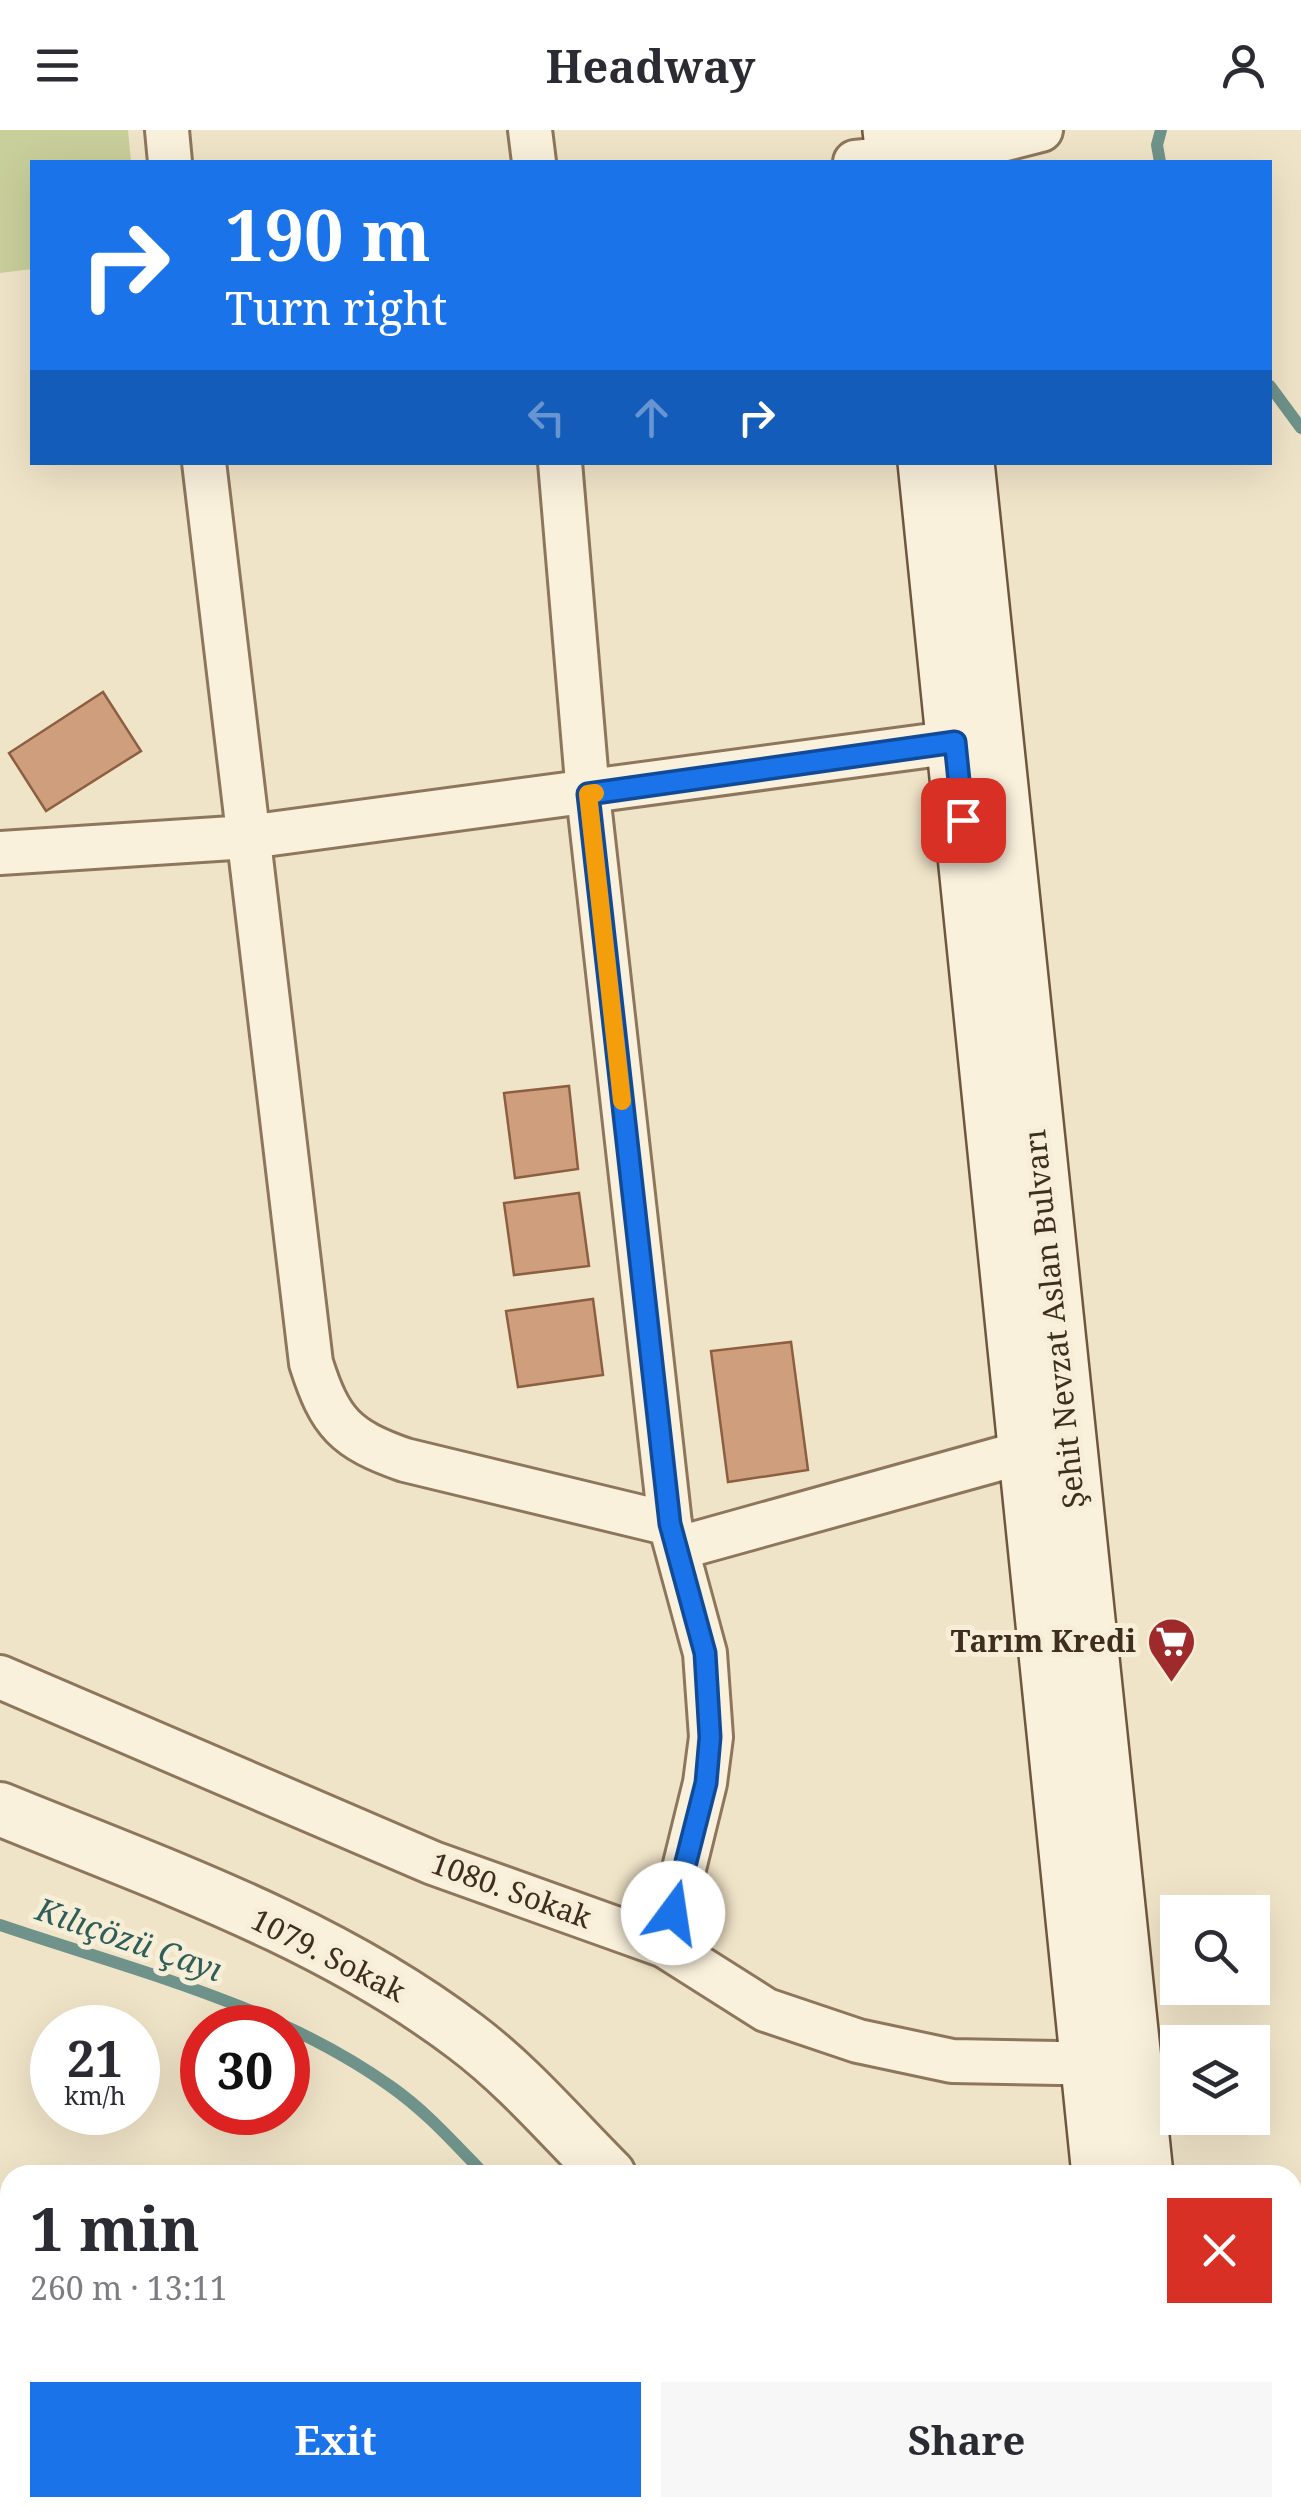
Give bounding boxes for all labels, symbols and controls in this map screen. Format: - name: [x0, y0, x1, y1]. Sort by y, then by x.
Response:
- text: Headway: [546, 35, 755, 96]
- icon: menu: [30, 38, 85, 93]
- icon: person: [1216, 38, 1271, 93]
- text: 190 m: [225, 186, 431, 282]
- icon: right: [60, 200, 190, 330]
- text: Turn right: [225, 277, 447, 338]
- icon: left: [519, 390, 574, 445]
- icon: ahead: [624, 390, 679, 445]
- icon: right: [729, 390, 784, 445]
- pin: [921, 778, 1006, 863]
- icon: arrive: [936, 793, 991, 848]
- street label: Şehit Nevzat Aslan Bulvarı: [1013, 1128, 1094, 1510]
- supermarket icon: Tarım Kredi: [1145, 1616, 1197, 1684]
- place label: Tarım Kredi: [951, 1620, 1136, 1661]
- street label: 1080. Sokak: [426, 1842, 598, 1938]
- position arrow: [621, 1861, 725, 1965]
- water label: Kılıçözü Çayı: [30, 1886, 228, 1991]
- map controls: [1160, 1895, 1270, 2135]
- button: search: [1160, 1895, 1270, 2005]
- street label: 1079. Sokak: [245, 1898, 413, 2011]
- speed limit sign: 30: [180, 2005, 310, 2135]
- text: 21: [67, 2024, 123, 2092]
- button: layers: [1160, 2025, 1270, 2135]
- text: km/h: [64, 2078, 126, 2112]
- text: 1 min: [30, 2187, 200, 2269]
- button: close: [1167, 2198, 1272, 2303]
- text: 260 m · 13:11: [30, 2266, 228, 2309]
- button: Exit: [30, 2382, 641, 2497]
- button: Share: [661, 2382, 1272, 2497]

